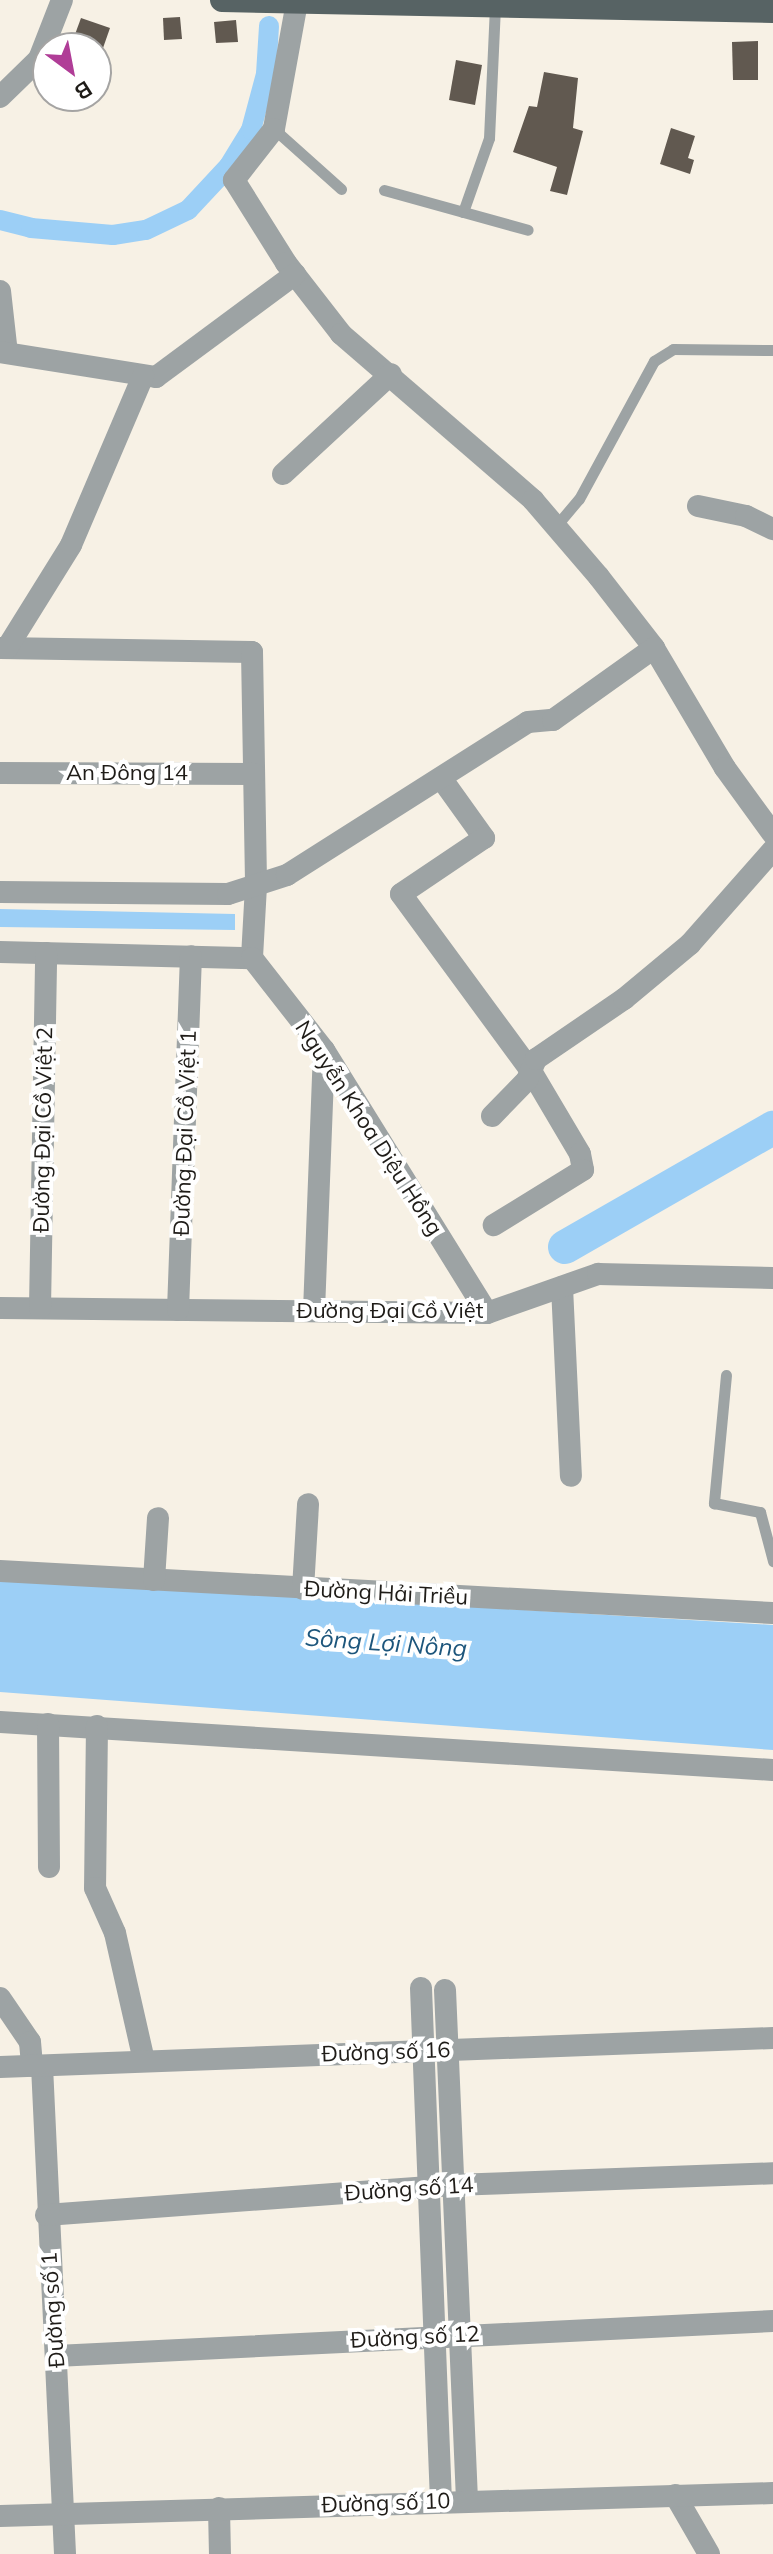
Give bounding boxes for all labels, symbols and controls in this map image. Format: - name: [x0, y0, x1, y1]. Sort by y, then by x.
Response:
- north arrow: [32, 32, 112, 112]
- text: B: [70, 75, 98, 107]
- street label: An Đông 14: [66, 760, 188, 786]
- street label: Nguyễn Khoa Diệu Hồng: [290, 1016, 448, 1240]
- street label: Đường Đại Cồ Việt 2: [28, 1027, 58, 1233]
- street label: Đường Đại Cồ Việt 1: [168, 1030, 202, 1236]
- street label: Đường Đại Cồ Việt: [296, 1298, 484, 1324]
- street label: Đường Hải Triều: [303, 1576, 469, 1610]
- water label: Sông Lợi Nông: [304, 1623, 468, 1663]
- street label: Đường số 16: [321, 2037, 451, 2067]
- street label: Đường số 14: [344, 2171, 474, 2207]
- street label: Đường số 1: [36, 2251, 70, 2369]
- street label: Đường số 12: [350, 2320, 480, 2354]
- street label: Đường số 10: [321, 2488, 451, 2518]

